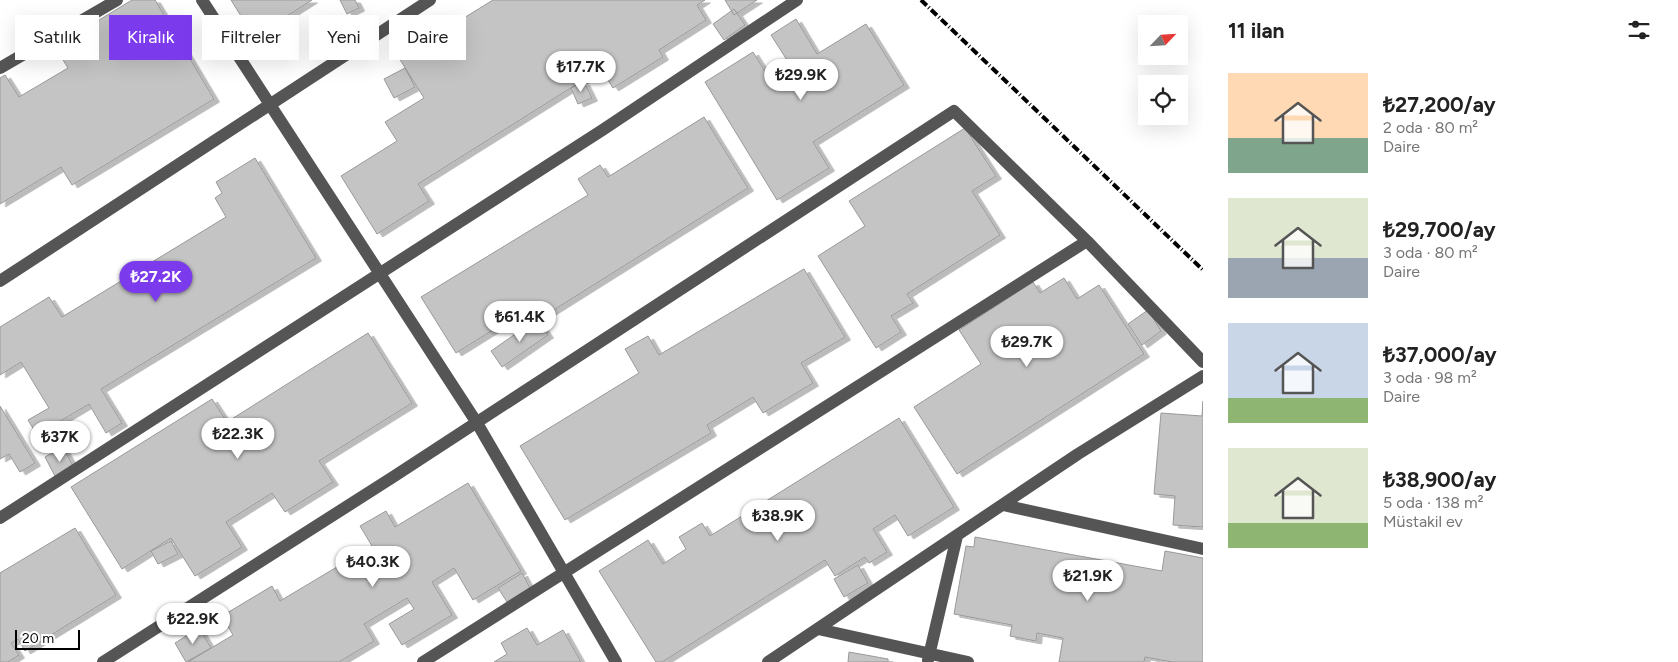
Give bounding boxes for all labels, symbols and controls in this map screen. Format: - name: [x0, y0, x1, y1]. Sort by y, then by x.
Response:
- chip: Satılık: [15, 15, 99, 60]
- chip: Kiralık: [109, 15, 192, 60]
- chip: Filtreler: [202, 15, 299, 60]
- chip: Yeni: [309, 15, 379, 60]
- chip: Daire: [389, 15, 466, 60]
- north arrow: [1138, 15, 1188, 65]
- map controls: [1138, 15, 1188, 125]
- icon: filters: [1625, 16, 1653, 44]
- text: 11 ilan: [1228, 18, 1285, 43]
- pin: ₺17.7K: [540, 51, 622, 93]
- text: ₺17.7K: [557, 57, 605, 76]
- pin: ₺29.9K: [760, 58, 842, 101]
- text: ₺29.9K: [775, 65, 827, 84]
- button: locate: [1138, 75, 1188, 125]
- text: ₺27,200/ay: [1383, 92, 1496, 117]
- icon: home: [1268, 93, 1328, 153]
- text: 2 oda · 80 m²: [1383, 118, 1478, 137]
- text: Daire: [1383, 137, 1420, 156]
- text: ₺29,700/ay: [1383, 217, 1496, 242]
- icon: home: [1268, 218, 1328, 278]
- text: 3 oda · 80 m²: [1383, 243, 1478, 262]
- pin: ₺27.2K: [115, 260, 197, 303]
- text: Daire: [1383, 262, 1420, 281]
- text: ₺27.2K: [130, 267, 182, 286]
- pin: ₺61.4K: [479, 300, 561, 343]
- text: ₺61.4K: [495, 307, 545, 326]
- pin: ₺29.7K: [986, 326, 1068, 368]
- text: ₺29.7K: [1001, 332, 1053, 351]
- text: ₺37,000/ay: [1383, 342, 1497, 367]
- icon: home: [1268, 343, 1328, 403]
- text: 3 oda · 98 m²: [1383, 368, 1477, 387]
- text: Daire: [1383, 387, 1420, 406]
- pin: ₺22.3K: [197, 418, 279, 460]
- pin: ₺37K: [30, 420, 90, 463]
- text: ₺22.3K: [212, 424, 264, 443]
- text: ₺37K: [41, 427, 79, 446]
- text: ₺38,900/ay: [1383, 467, 1496, 492]
- icon: home: [1268, 468, 1328, 528]
- text: 5 oda · 138 m²: [1383, 493, 1483, 512]
- pin: ₺38.9K: [737, 500, 819, 542]
- text: ₺38.9K: [752, 506, 804, 525]
- text: Müstakil ev: [1383, 512, 1463, 531]
- pin: ₺40.3K: [332, 546, 414, 588]
- text: ₺40.3K: [346, 552, 400, 571]
- pin: ₺21.9K: [1047, 560, 1129, 602]
- text: ₺21.9K: [1063, 566, 1113, 585]
- pin: ₺22.9K: [152, 602, 234, 645]
- text: ₺22.9K: [167, 609, 219, 628]
- scale bar: [15, 627, 80, 650]
- text: 20 m: [22, 630, 54, 647]

